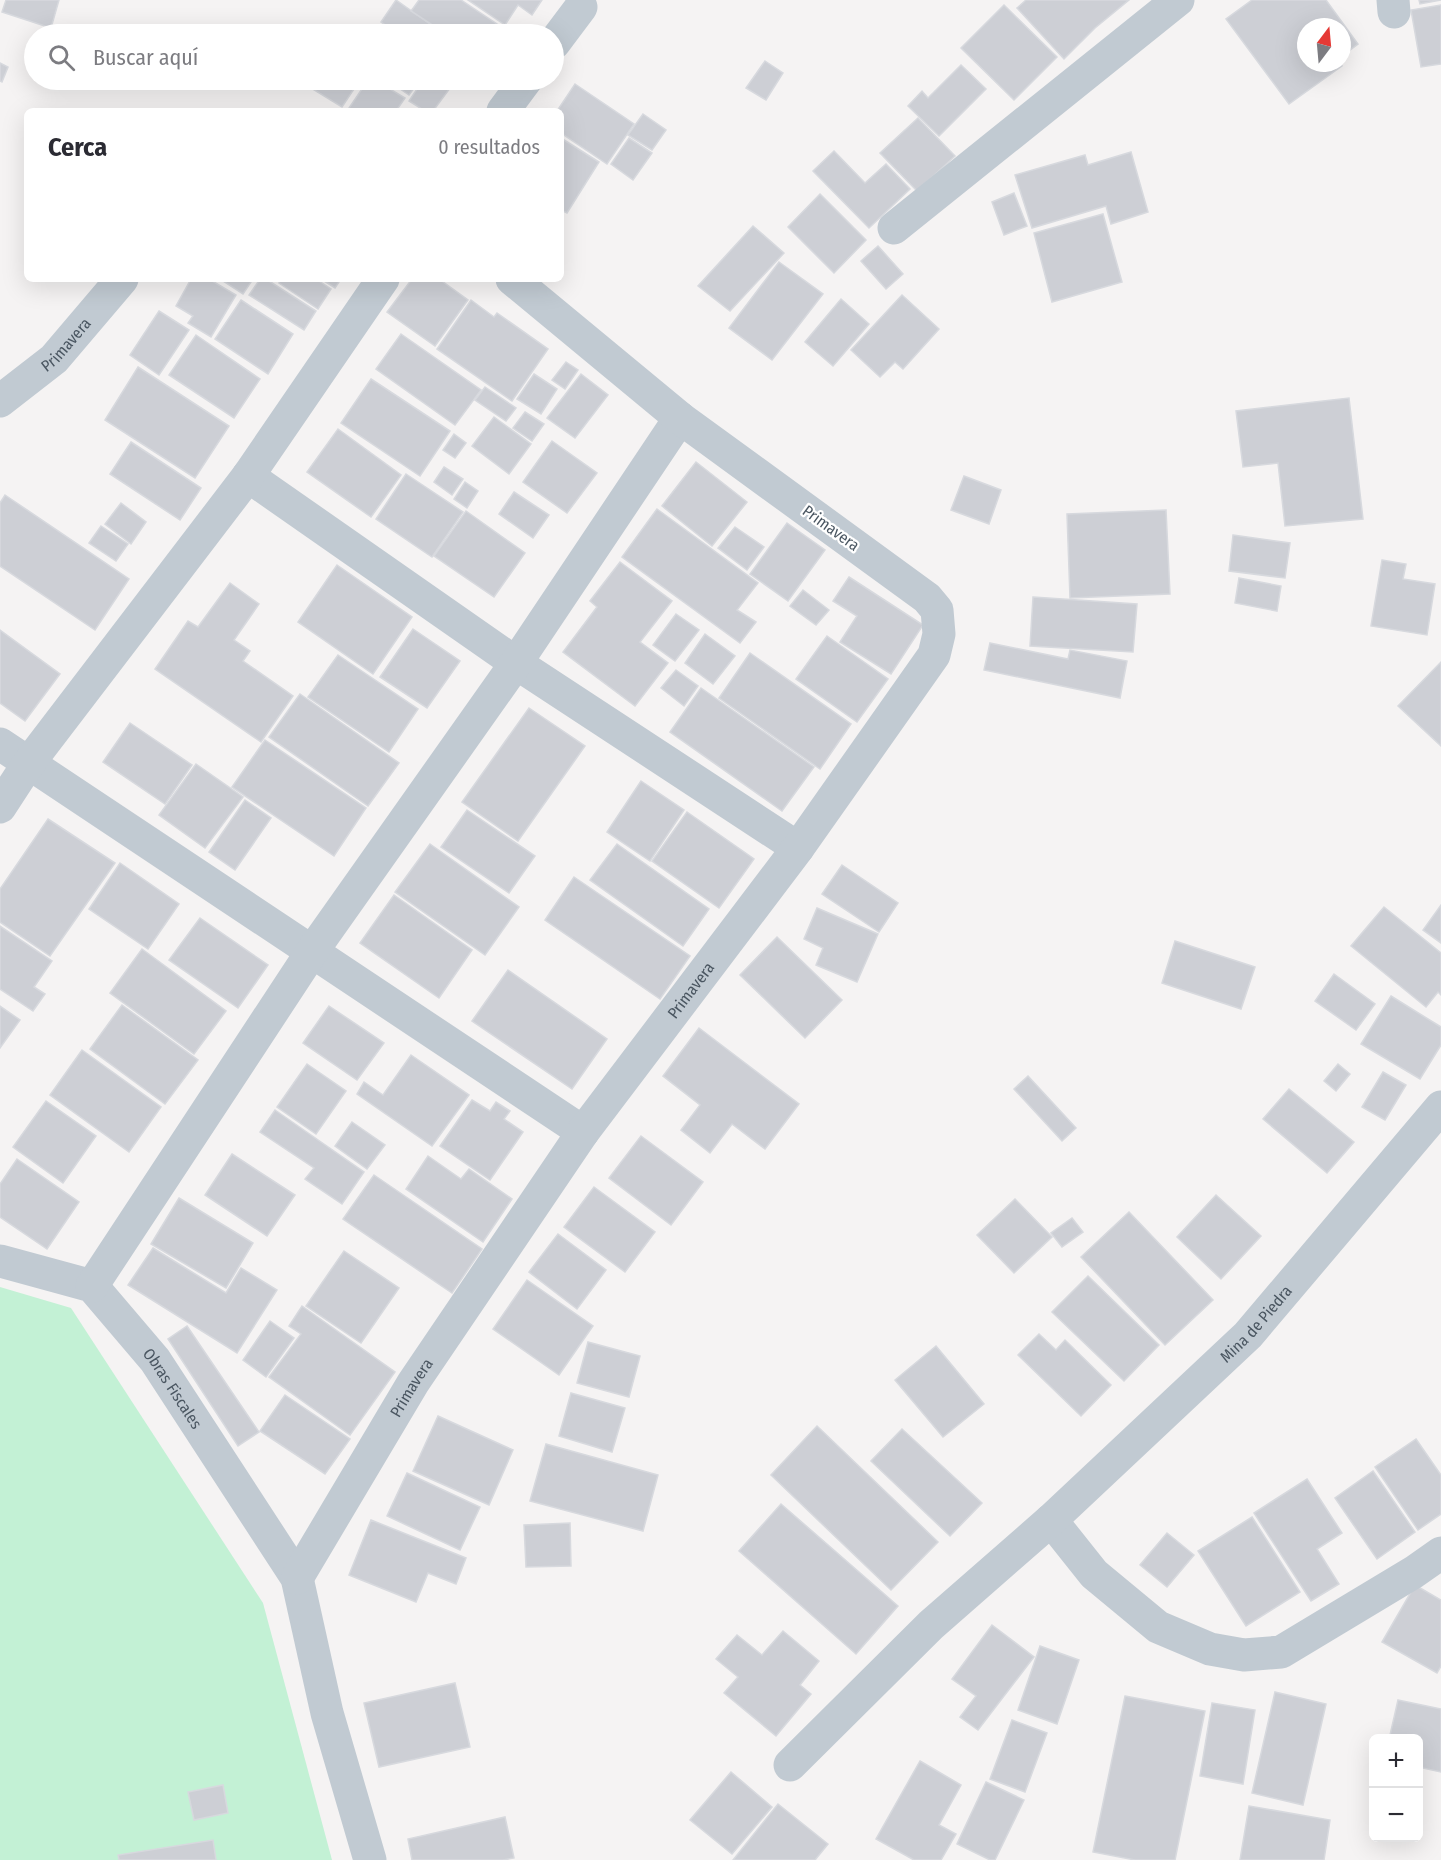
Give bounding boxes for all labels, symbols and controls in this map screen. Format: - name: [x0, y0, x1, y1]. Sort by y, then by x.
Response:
- north arrow: [1297, 18, 1351, 72]
- search box: [24, 24, 564, 90]
- icon: search: [45, 41, 78, 74]
- text: Buscar aquí: [93, 44, 198, 71]
- text: Cerca: [48, 132, 107, 163]
- text: 0 resultados: [438, 135, 540, 159]
- street label: Primavera: [37, 314, 95, 375]
- street label: Primavera: [799, 501, 863, 555]
- street label: Primavera: [663, 958, 718, 1022]
- street label: Mina de Piedra: [1216, 1281, 1296, 1366]
- street label: Obras Fiscales: [139, 1344, 207, 1432]
- street label: Primavera: [386, 1354, 437, 1420]
- map controls: [1369, 1734, 1423, 1842]
- button: +: [1369, 1734, 1423, 1788]
- button: −: [1369, 1788, 1423, 1842]

